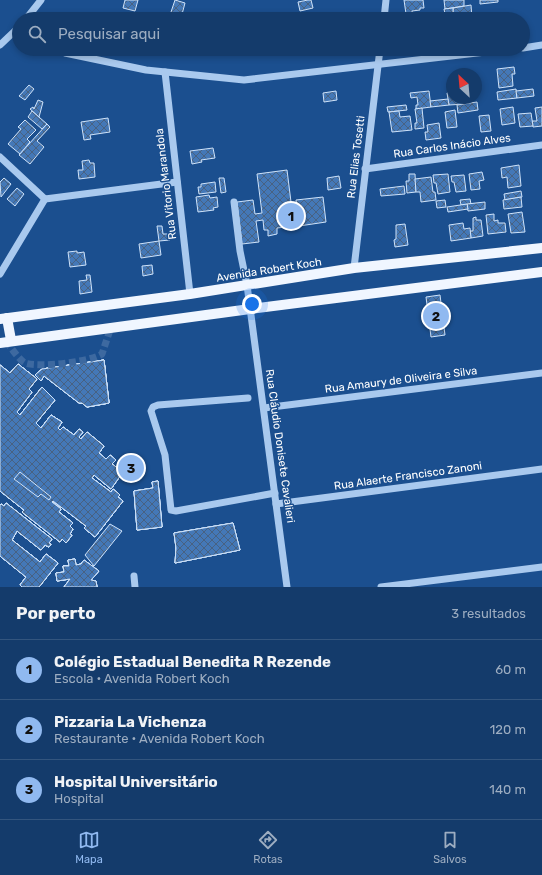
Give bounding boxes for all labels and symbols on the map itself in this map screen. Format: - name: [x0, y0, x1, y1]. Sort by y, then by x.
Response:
- north arrow: [446, 68, 482, 104]
- street label: Rua Elias Tosetti: [344, 115, 368, 199]
- street label: Rua Vitorio Marandola: [153, 128, 179, 240]
- street label: Rua Carlos Inácio Alves: [392, 131, 512, 161]
- pin: 1: [278, 201, 304, 231]
- street label: Avenida Robert Koch: [215, 255, 323, 285]
- your location: [242, 294, 262, 314]
- pin: 2: [423, 301, 449, 331]
- street label: Rua Amaury de Oliveira e Silva: [324, 364, 478, 396]
- street label: Rua Cláudio Donisete Cavalieri: [263, 368, 297, 524]
- pin: 3: [118, 453, 144, 483]
- street label: Rua Alaerte Francisco Zanoni: [333, 459, 483, 493]

